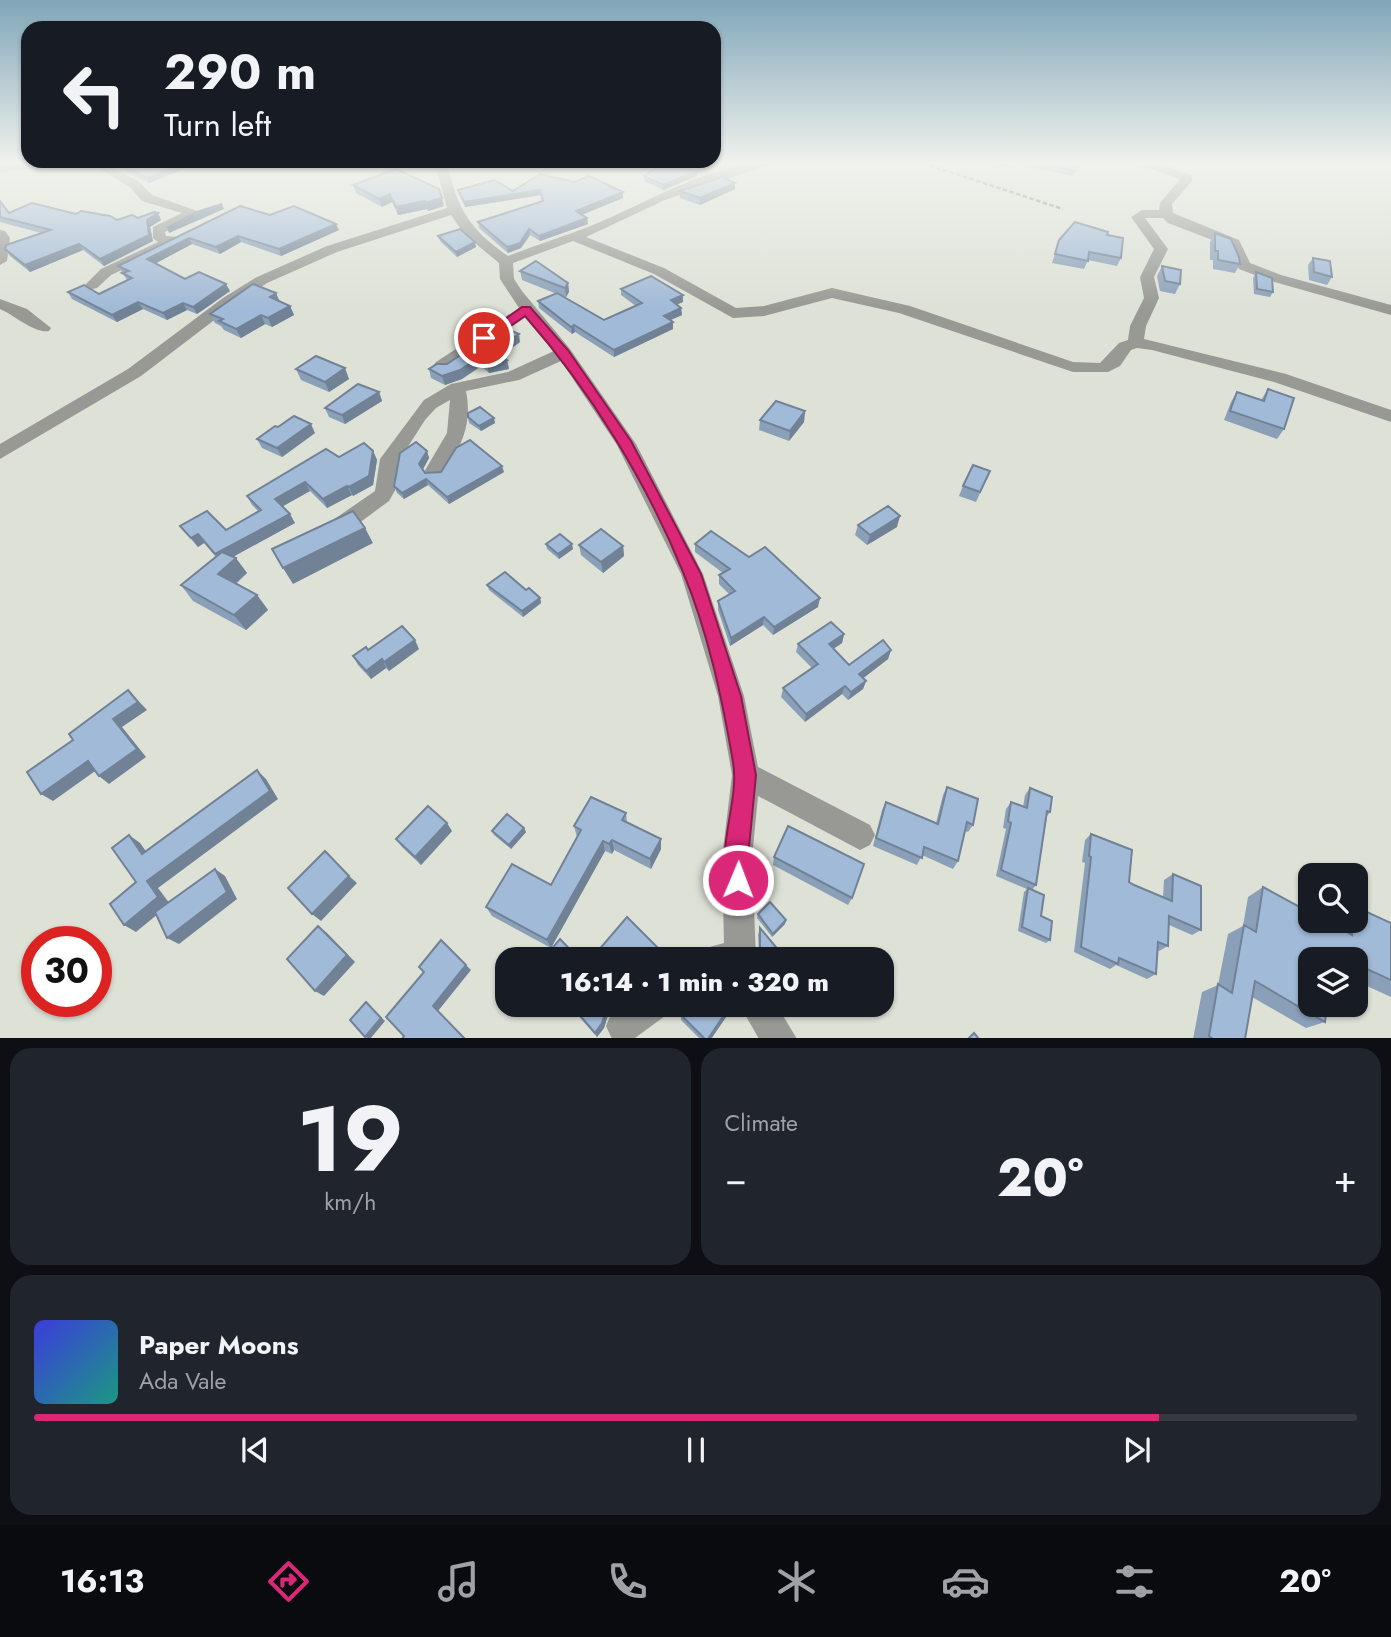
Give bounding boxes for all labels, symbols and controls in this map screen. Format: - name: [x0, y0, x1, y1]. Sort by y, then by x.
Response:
- text: 290 m: [164, 37, 316, 107]
- icon: left: [49, 49, 140, 140]
- text: Turn left: [164, 102, 271, 148]
- pin: [454, 308, 514, 368]
- icon: arrive: [465, 319, 503, 357]
- position arrow: [701, 843, 775, 917]
- map controls: [1298, 863, 1368, 1017]
- button: search: [1298, 863, 1368, 933]
- speed limit sign: 30: [21, 926, 112, 1017]
- button: layers: [1298, 947, 1368, 1017]
- text: 16:14 · 1 min · 320 m: [560, 963, 829, 1001]
- text: 19: [297, 1074, 404, 1205]
- text: Climate: [725, 1106, 798, 1140]
- text: 20°: [997, 1140, 1084, 1216]
- text: −: [725, 1151, 747, 1206]
- text: +: [1334, 1151, 1357, 1206]
- text: km/h: [324, 1185, 376, 1219]
- text: Paper Moons: [139, 1326, 299, 1364]
- text: Ada Vale: [139, 1364, 226, 1398]
- icon: previous: [236, 1431, 274, 1469]
- icon: pause: [677, 1431, 715, 1469]
- icon: next: [1118, 1431, 1156, 1469]
- icon: directions: [264, 1557, 313, 1606]
- icon: music: [434, 1557, 483, 1606]
- icon: phone: [603, 1557, 652, 1606]
- icon: climate: [772, 1557, 821, 1606]
- icon: car: [941, 1557, 990, 1606]
- icon: filters: [1110, 1557, 1159, 1606]
- text: 16:13: [60, 1558, 144, 1604]
- text: 20°: [1279, 1558, 1331, 1604]

